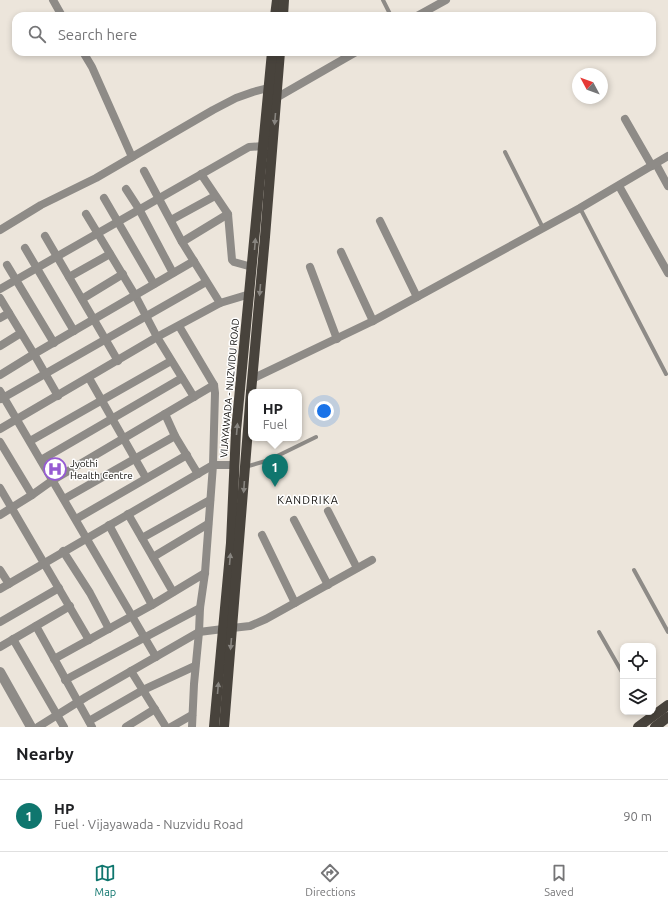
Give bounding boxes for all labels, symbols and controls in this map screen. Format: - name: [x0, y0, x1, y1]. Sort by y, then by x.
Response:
- search box: [12, 12, 656, 56]
- icon: search: [26, 23, 48, 45]
- text: Search here: [58, 26, 137, 43]
- north arrow: [572, 68, 608, 104]
- one-way arrow: [271, 113, 278, 125]
- one-way arrow: [251, 238, 258, 250]
- one-way arrow: [257, 284, 264, 296]
- street label: VIJAYAWADA - NUZVIDU ROAD: [218, 318, 241, 458]
- popup: [248, 389, 302, 441]
- text: HP: [263, 400, 283, 417]
- your location: [314, 401, 334, 421]
- text: Fuel: [263, 417, 287, 431]
- one-way arrow: [233, 423, 240, 435]
- pin: 1: [262, 454, 288, 487]
- hospital icon: Jyothi Health Centre: [42, 456, 68, 482]
- place label: Jyothi Health Centre: [70, 458, 133, 481]
- one-way arrow: [240, 481, 247, 493]
- district label: KANDRIKA: [277, 494, 339, 506]
- one-way arrow: [226, 553, 233, 565]
- one-way arrow: [227, 638, 234, 650]
- map controls: [620, 643, 656, 715]
- button: locate: [620, 643, 656, 679]
- button: layers: [620, 679, 656, 715]
- one-way arrow: [214, 682, 221, 694]
- text: Nearby: [16, 744, 74, 763]
- text: HP: [54, 800, 74, 817]
- text: 1: [25, 809, 33, 823]
- text: 90 m: [623, 809, 652, 823]
- text: Fuel · Vijayawada - Nuzvidu Road: [54, 817, 243, 831]
- tab: Map: [94, 862, 116, 898]
- tab: Directions: [305, 862, 356, 898]
- tab: Saved: [544, 862, 574, 898]

